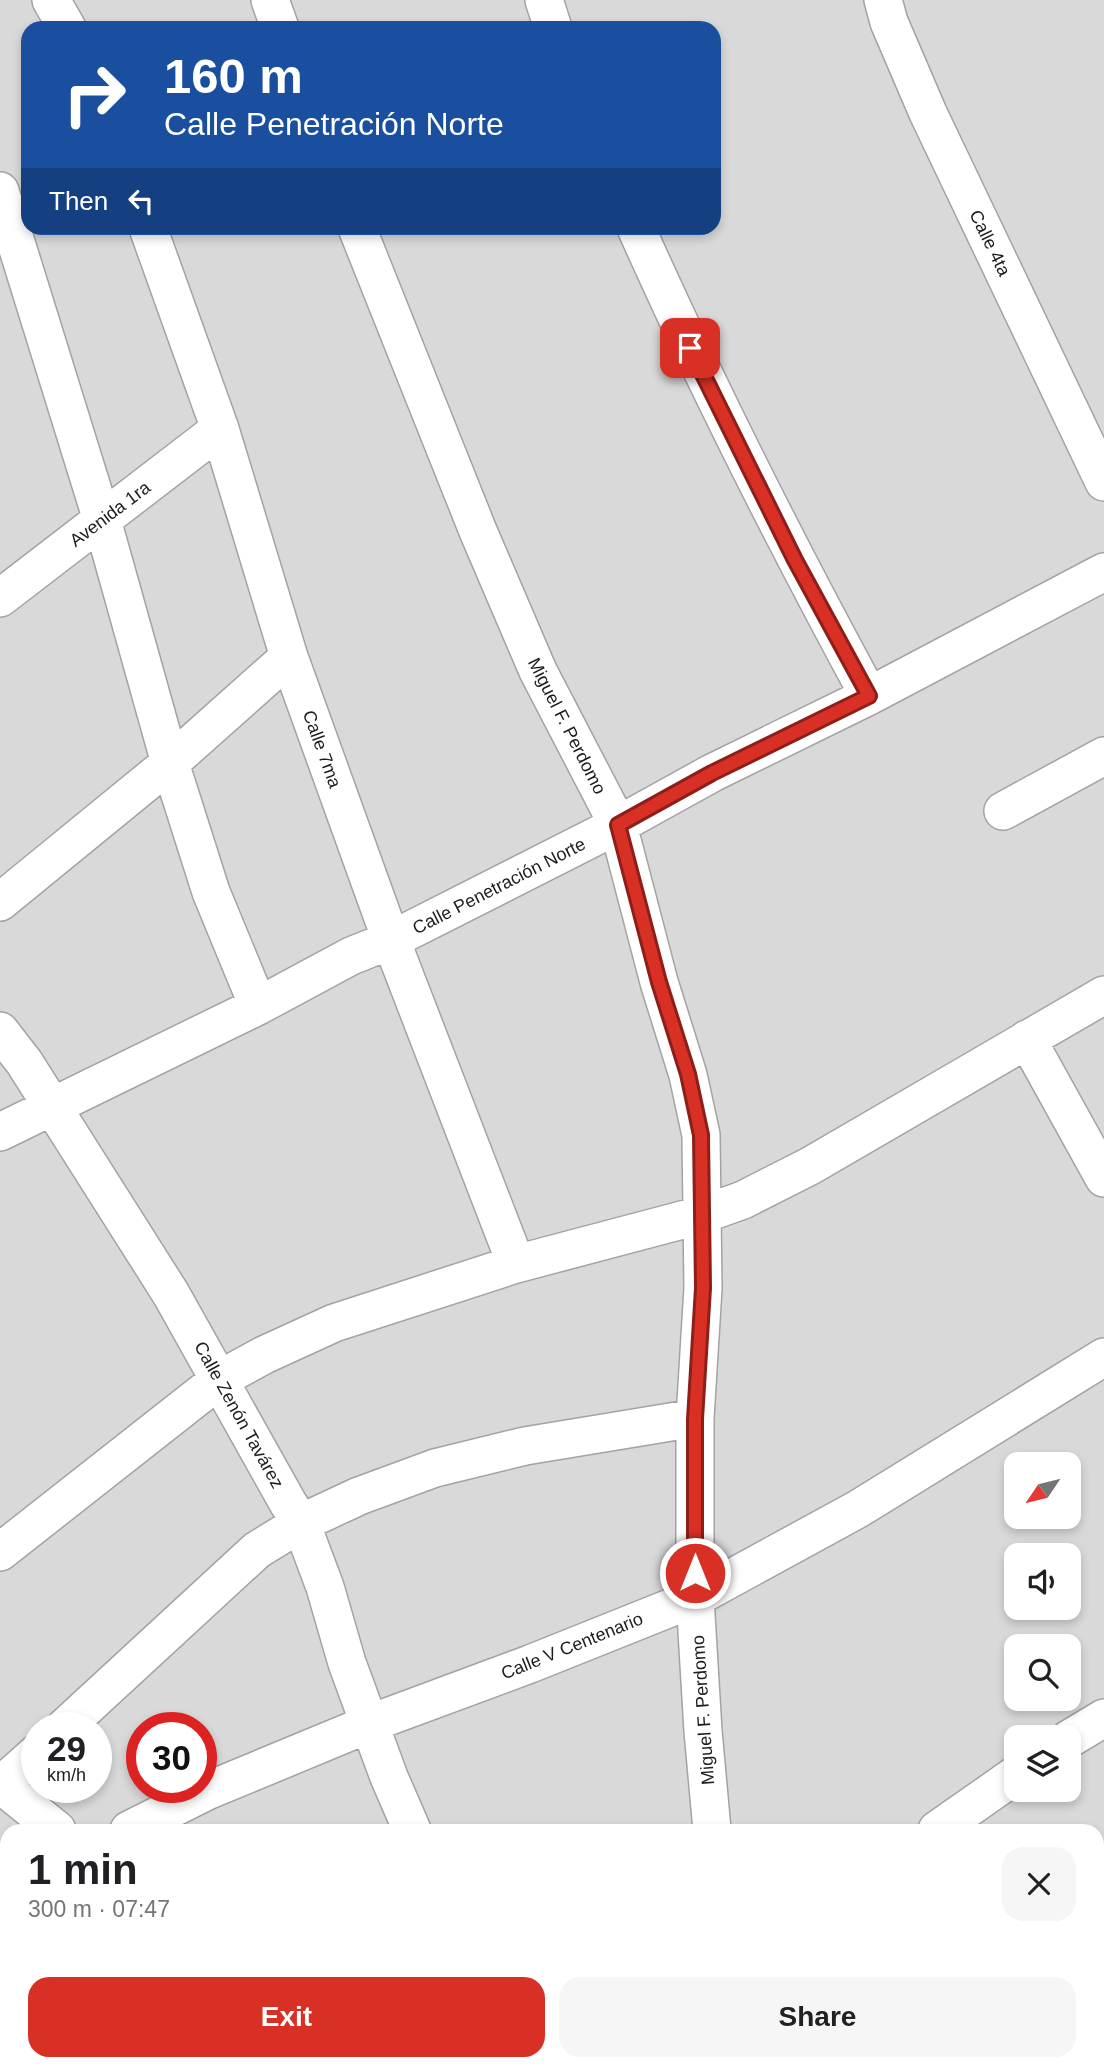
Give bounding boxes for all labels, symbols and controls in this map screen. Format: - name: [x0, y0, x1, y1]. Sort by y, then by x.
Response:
- icon: right: [49, 49, 140, 140]
- text: 160 m: [164, 49, 303, 103]
- text: Calle Penetración Norte: [164, 106, 504, 142]
- icon: left: [122, 182, 160, 220]
- text: Then: [49, 186, 108, 216]
- street label: Calle 4ta: [965, 207, 1015, 280]
- pin: [660, 318, 720, 378]
- icon: arrive: [671, 329, 709, 367]
- street label: Avenida 1ra: [66, 477, 155, 551]
- street label: Miguel F. Perdomo: [524, 655, 610, 797]
- street label: Calle 7ma: [299, 708, 346, 791]
- street label: Calle Penetración Norte: [409, 834, 589, 938]
- street label: Calle Zenón Tavárez: [190, 1338, 288, 1492]
- north arrow: [1004, 1452, 1082, 1530]
- map controls: [1004, 1452, 1081, 1802]
- position arrow: [658, 1536, 732, 1610]
- button: sound: [1004, 1543, 1081, 1620]
- street label: Calle V Centenario: [498, 1608, 646, 1684]
- street label: Miguel F. Perdomo: [688, 1634, 718, 1786]
- button: search: [1004, 1634, 1081, 1711]
- speed limit sign: 30: [126, 1712, 217, 1803]
- button: layers: [1004, 1725, 1081, 1802]
- text: 29: [47, 1729, 86, 1768]
- text: km/h: [47, 1765, 86, 1785]
- text: 1 min: [28, 1846, 138, 1893]
- button: close: [1002, 1847, 1076, 1921]
- text: 300 m · 07:47: [28, 1896, 170, 1922]
- button: Exit: [28, 1977, 545, 2057]
- button: Share: [559, 1977, 1076, 2057]

